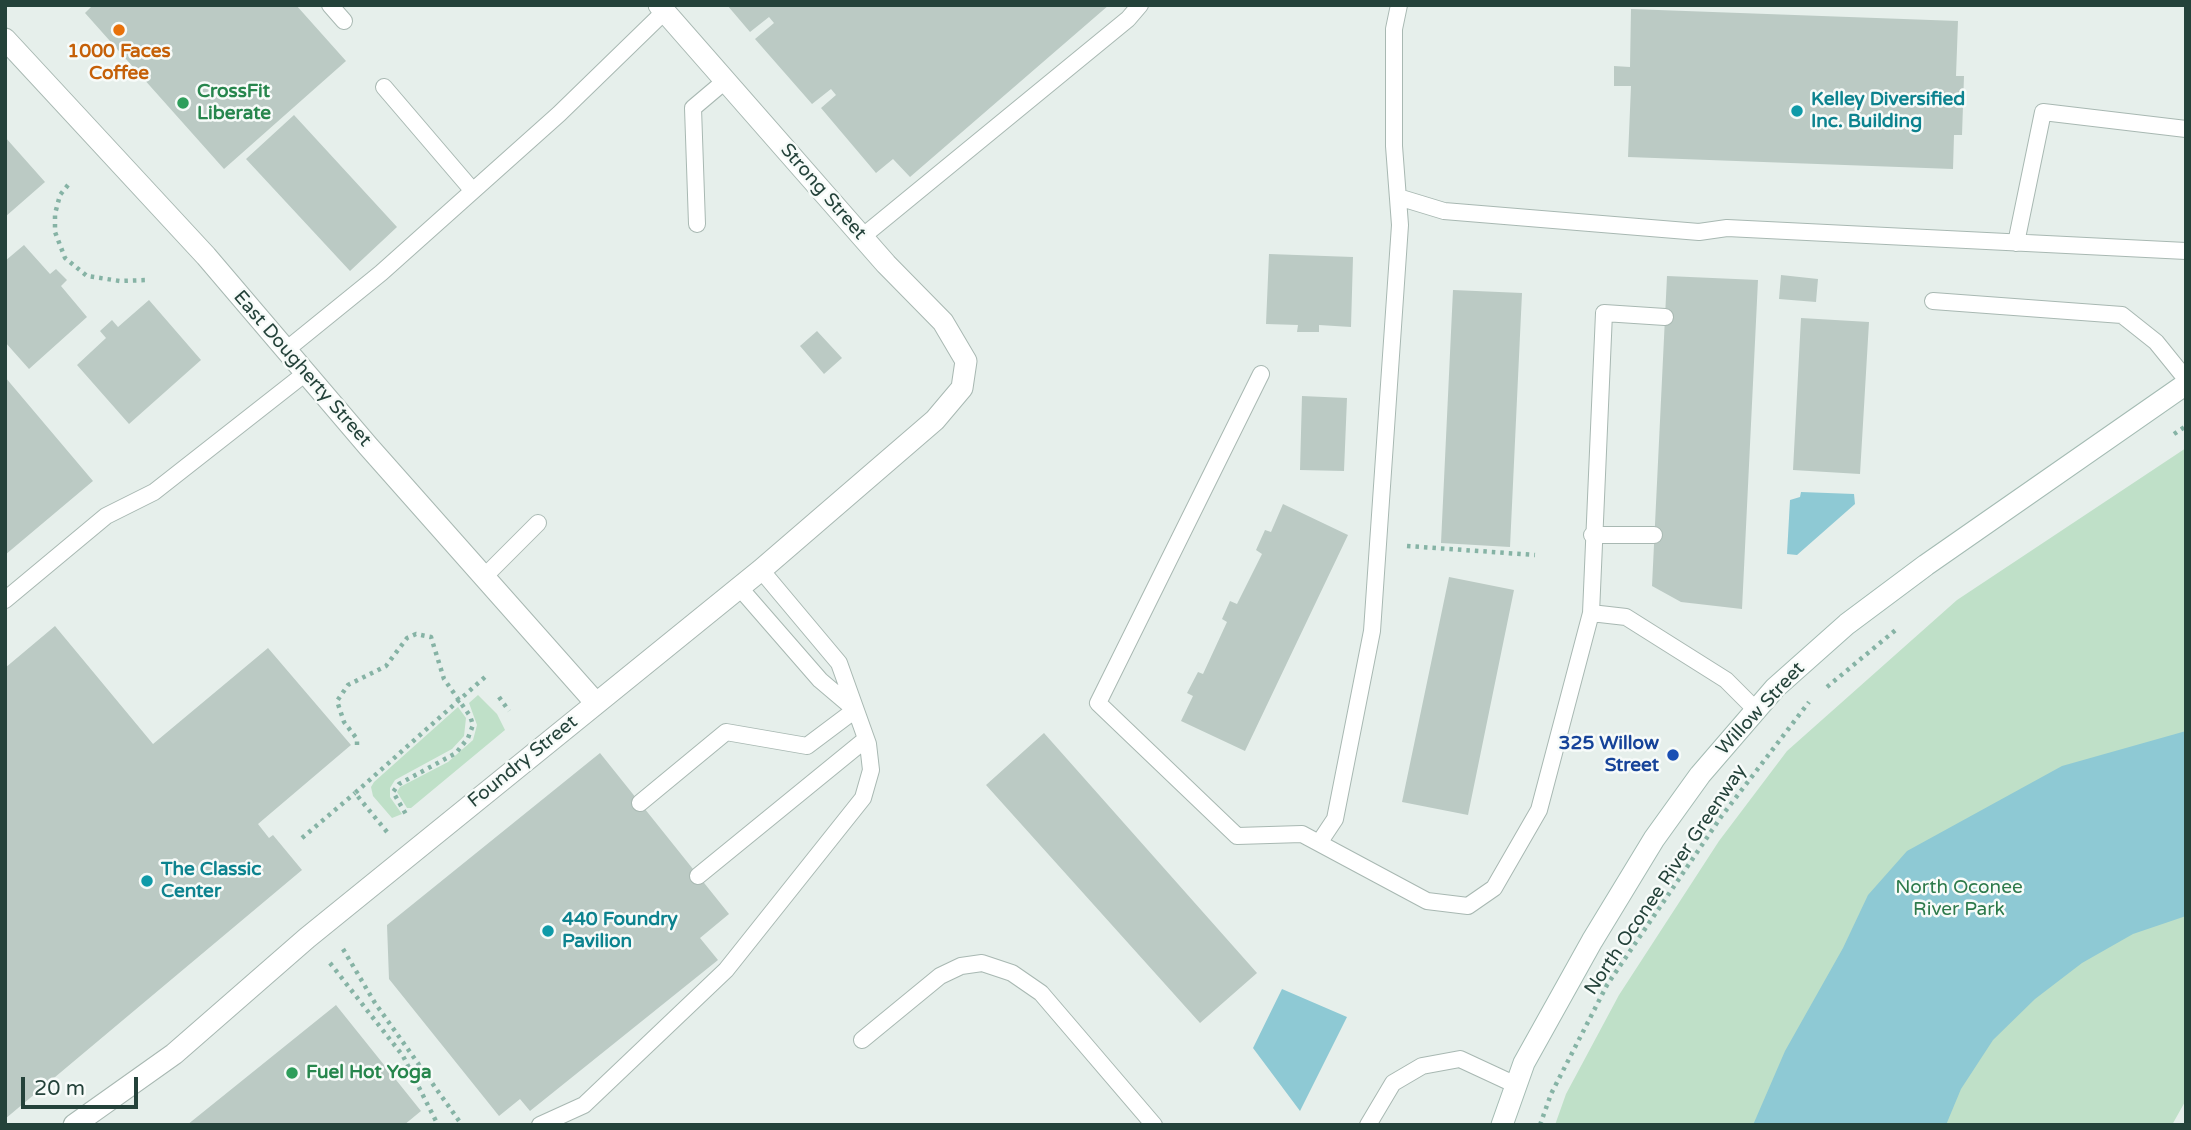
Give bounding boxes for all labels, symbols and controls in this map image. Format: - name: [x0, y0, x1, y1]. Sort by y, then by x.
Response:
- marker: 1000 Faces Coffee: [111, 22, 127, 38]
- place label: 1000 Faces Coffee: [67, 41, 171, 85]
- place label: CrossFit Liberate: [197, 81, 271, 125]
- place label: Kelley Diversified Inc. Building: [1811, 89, 1965, 133]
- marker: CrossFit Liberate: [175, 95, 191, 111]
- marker: Kelley Diversified Inc. Building: [1789, 103, 1805, 119]
- street label: Strong Street: [775, 139, 871, 245]
- street label: East Dougherty Street: [228, 286, 376, 452]
- street label: Willow Street: [1712, 658, 1810, 760]
- street label: Foundry Street: [464, 711, 582, 813]
- place label: 325 Willow Street: [1559, 733, 1659, 777]
- marker: 325 Willow Street: [1665, 747, 1681, 763]
- street label: North Oconee River Greenway: [1580, 760, 1752, 1000]
- place label: The Classic Center: [161, 859, 261, 903]
- marker: The Classic Center: [139, 873, 155, 889]
- park label: North Oconee River Park: [1895, 877, 2023, 921]
- place label: 440 Foundry Pavilion: [562, 909, 678, 953]
- marker: 440 Foundry Pavilion: [540, 923, 556, 939]
- place label: Fuel Hot Yoga: [306, 1062, 432, 1084]
- scale bar: [24, 1064, 142, 1108]
- marker: Fuel Hot Yoga: [284, 1065, 300, 1081]
- text: 20 m: [34, 1076, 85, 1101]

